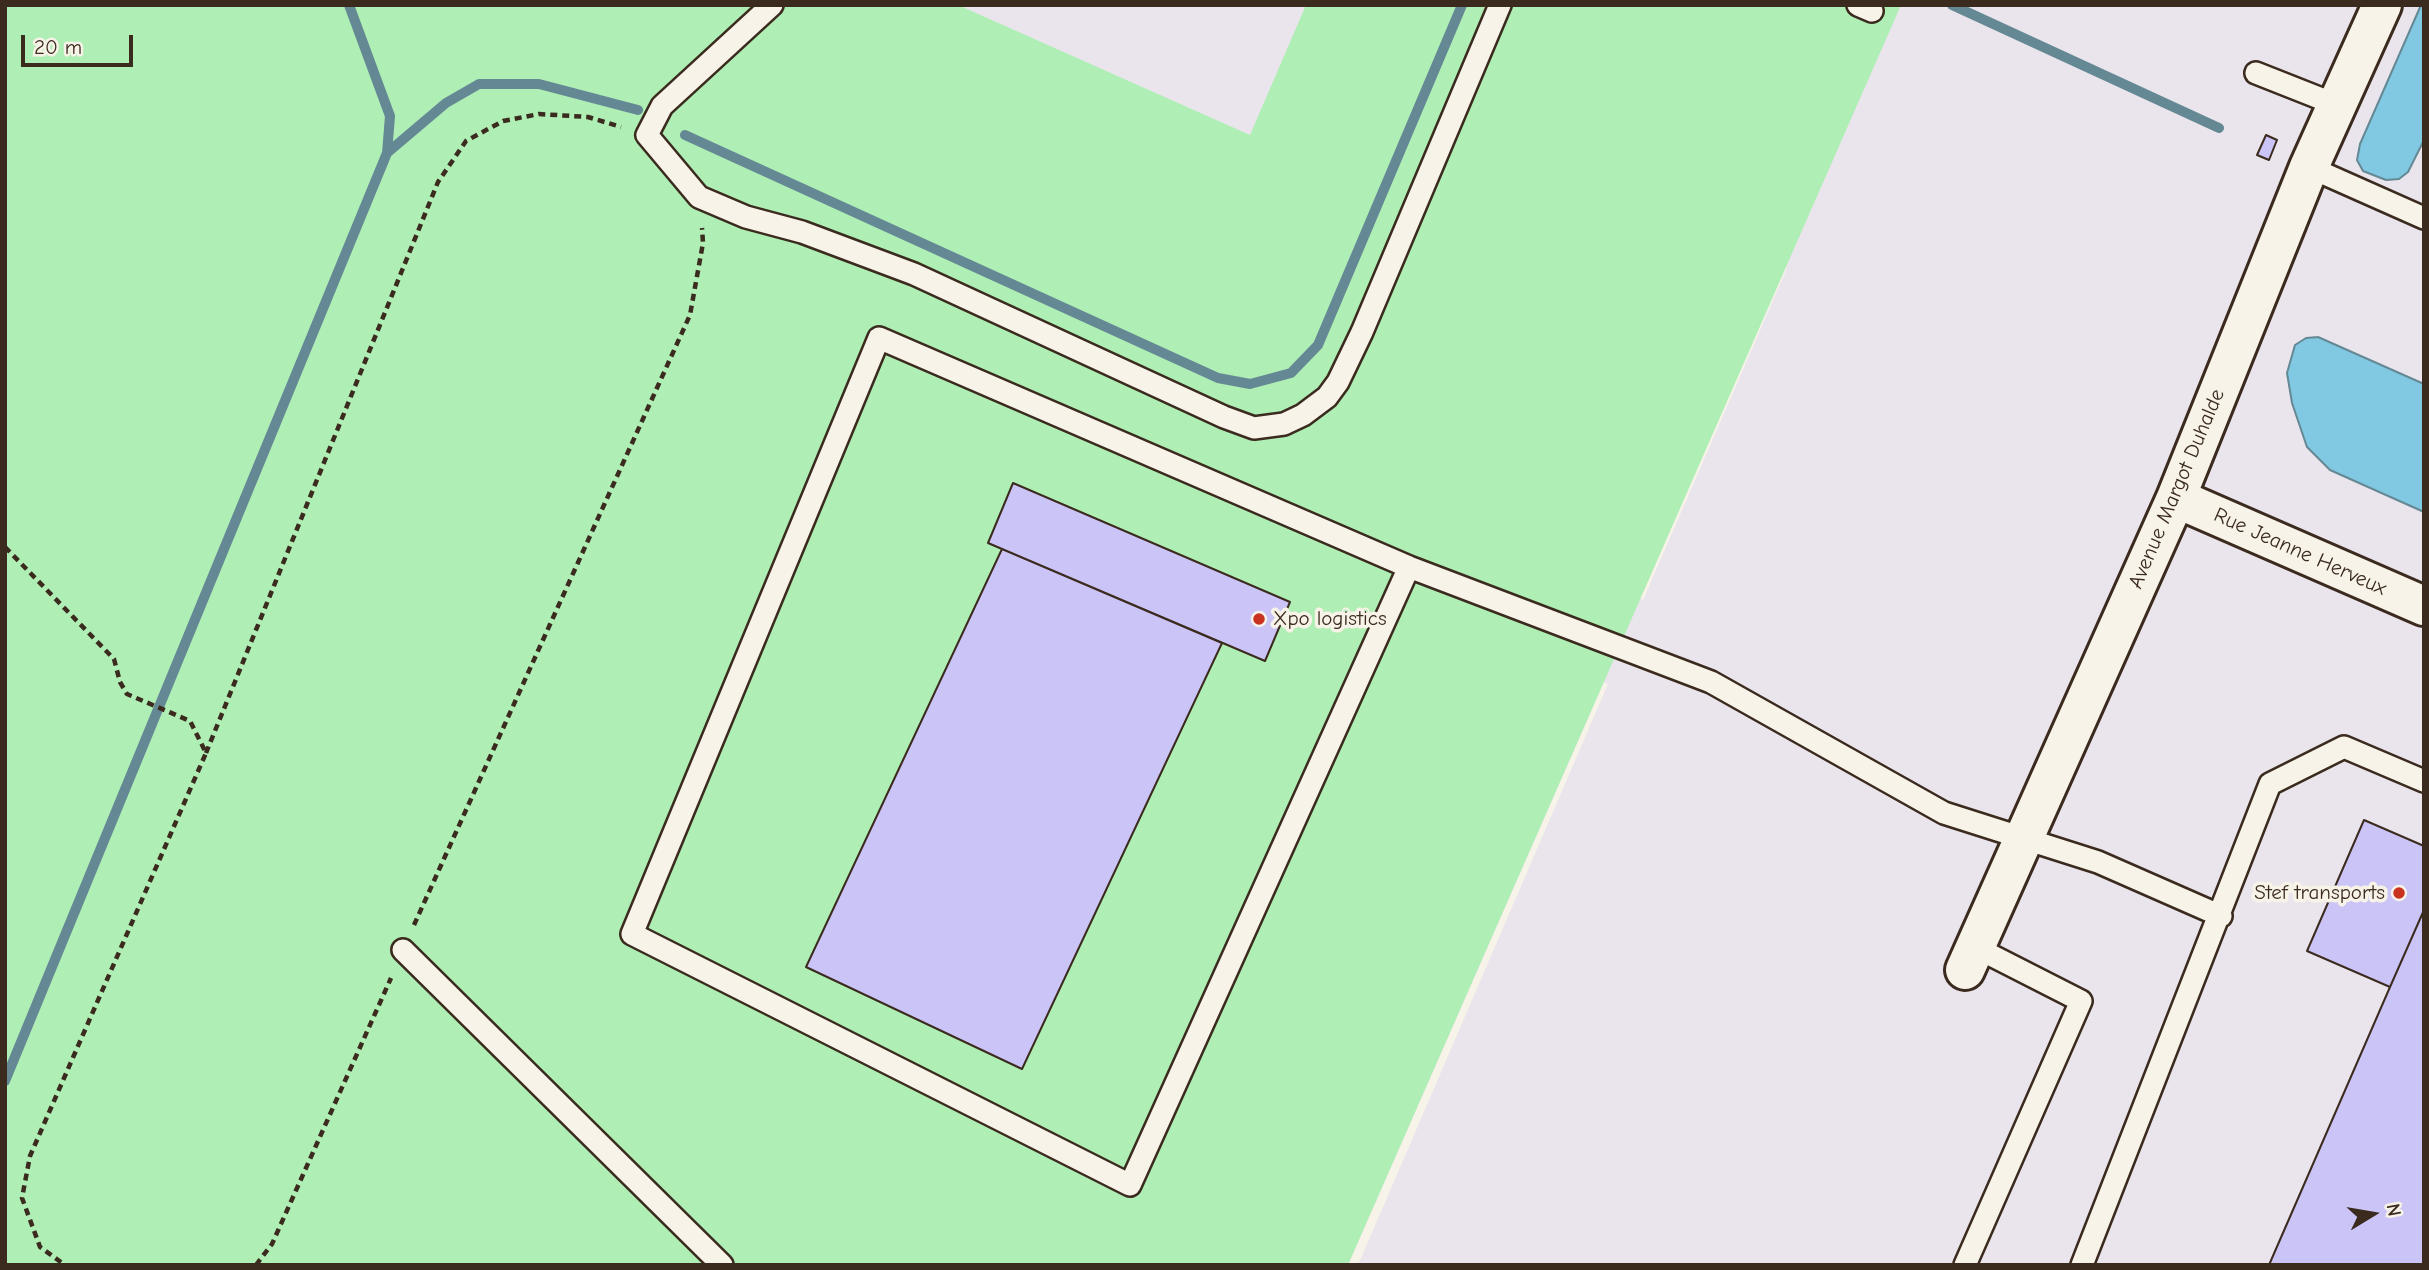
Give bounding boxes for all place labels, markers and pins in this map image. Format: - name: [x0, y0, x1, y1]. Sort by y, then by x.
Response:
- place label: Xpo logistics: [1273, 606, 1387, 632]
- marker: Xpo logistics: [1251, 611, 1267, 627]
- place label: Stef transports: [2254, 880, 2385, 906]
- marker: Stef transports: [2391, 885, 2407, 901]

